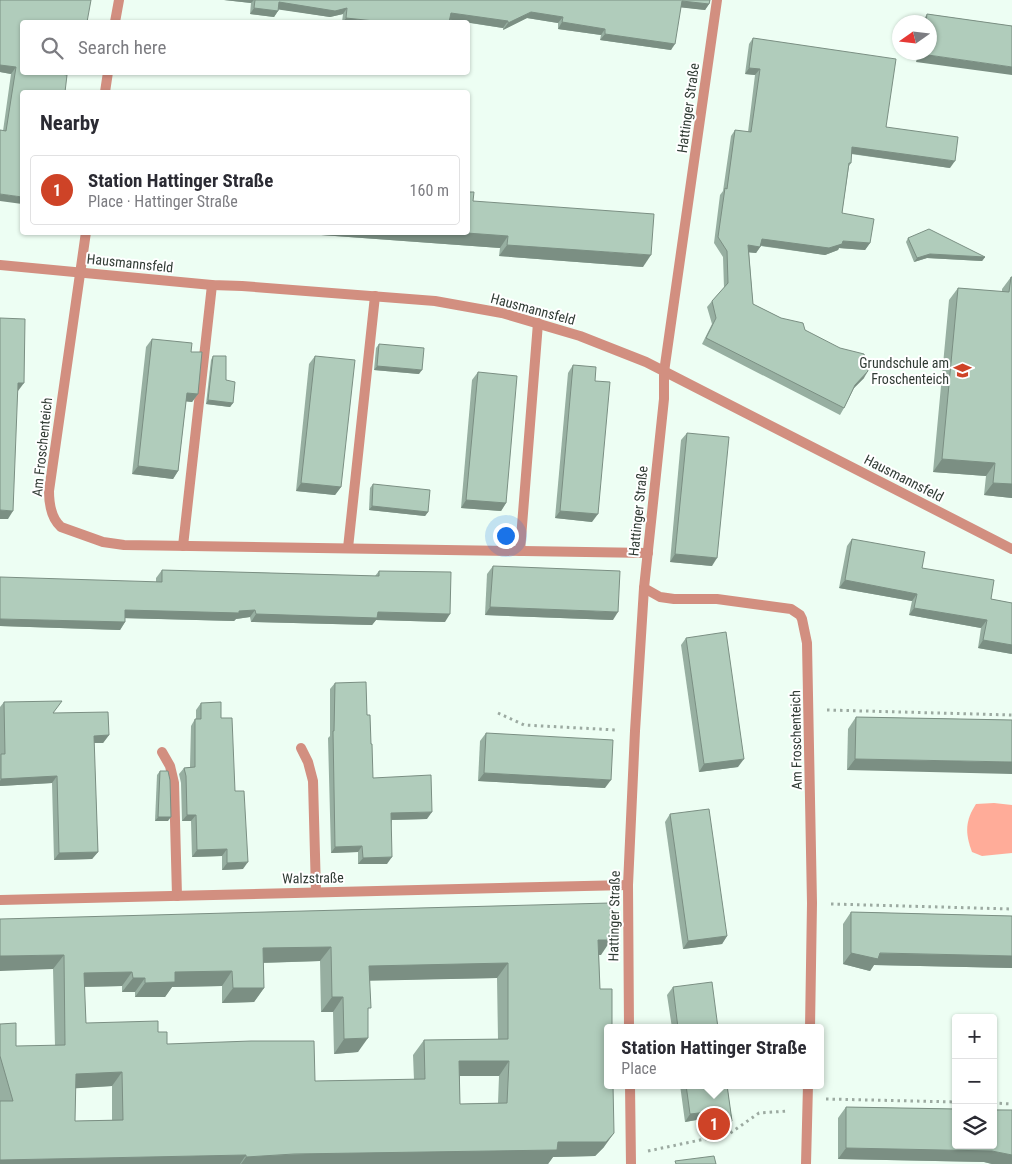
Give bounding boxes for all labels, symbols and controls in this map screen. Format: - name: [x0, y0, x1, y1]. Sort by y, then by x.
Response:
- north arrow: [892, 15, 937, 60]
- search box: [20, 20, 470, 75]
- icon: search: [38, 34, 66, 62]
- text: Search here: [78, 36, 166, 59]
- street label: Hattinger Straße: [674, 62, 702, 154]
- text: Nearby: [40, 111, 99, 135]
- text: Station Hattinger Straße: [88, 169, 273, 192]
- text: 1: [53, 181, 61, 200]
- text: 160 m: [410, 181, 449, 200]
- text: Place · Hattinger Straße: [88, 192, 238, 211]
- street label: Hausmannsfeld: [86, 251, 174, 275]
- street label: Hausmannsfeld: [489, 290, 577, 328]
- place label: Grundschule am Froschenteich: [859, 355, 949, 387]
- school or university icon: Grundschule am Froschenteich: [953, 361, 973, 381]
- street label: Am Froschenteich: [29, 397, 55, 497]
- street label: Hausmannsfeld: [862, 451, 946, 505]
- street label: Hattinger Straße: [625, 465, 651, 557]
- your location: [493, 523, 519, 549]
- street label: Am Froschenteich: [787, 690, 805, 790]
- street label: Walzstraße: [282, 869, 344, 887]
- street label: Hattinger Straße: [605, 870, 623, 961]
- map controls: [952, 1014, 997, 1149]
- button: +: [952, 1014, 997, 1059]
- popup: [604, 1024, 824, 1089]
- text: Station Hattinger Straße: [621, 1036, 807, 1059]
- text: Place: [621, 1059, 656, 1078]
- button: −: [952, 1059, 997, 1104]
- button: layers: [952, 1104, 997, 1149]
- pin: 1: [698, 1105, 730, 1143]

